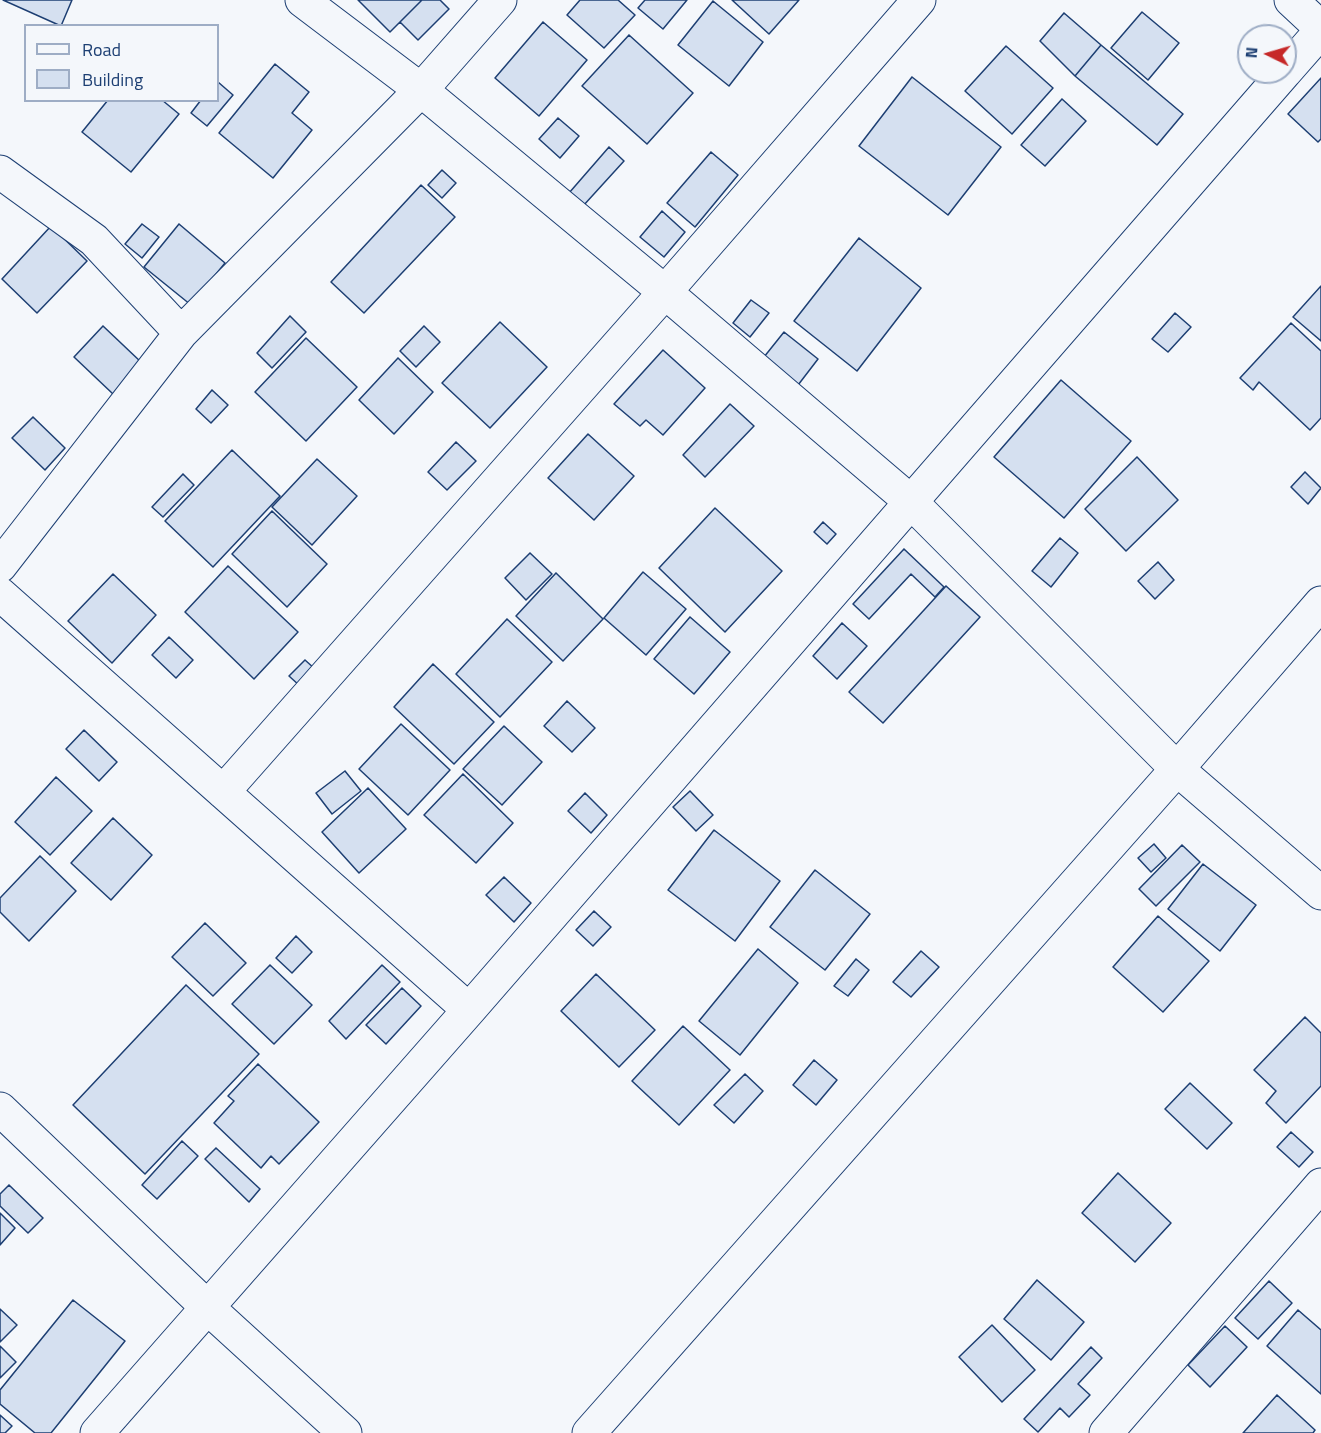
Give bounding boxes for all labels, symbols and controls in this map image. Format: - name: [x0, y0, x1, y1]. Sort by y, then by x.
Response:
- legend: [24, 24, 219, 102]
- north arrow: [1237, 24, 1297, 84]
- text: Road: [82, 36, 121, 63]
- text: N: [1239, 46, 1263, 59]
- text: Building: [82, 66, 143, 93]

